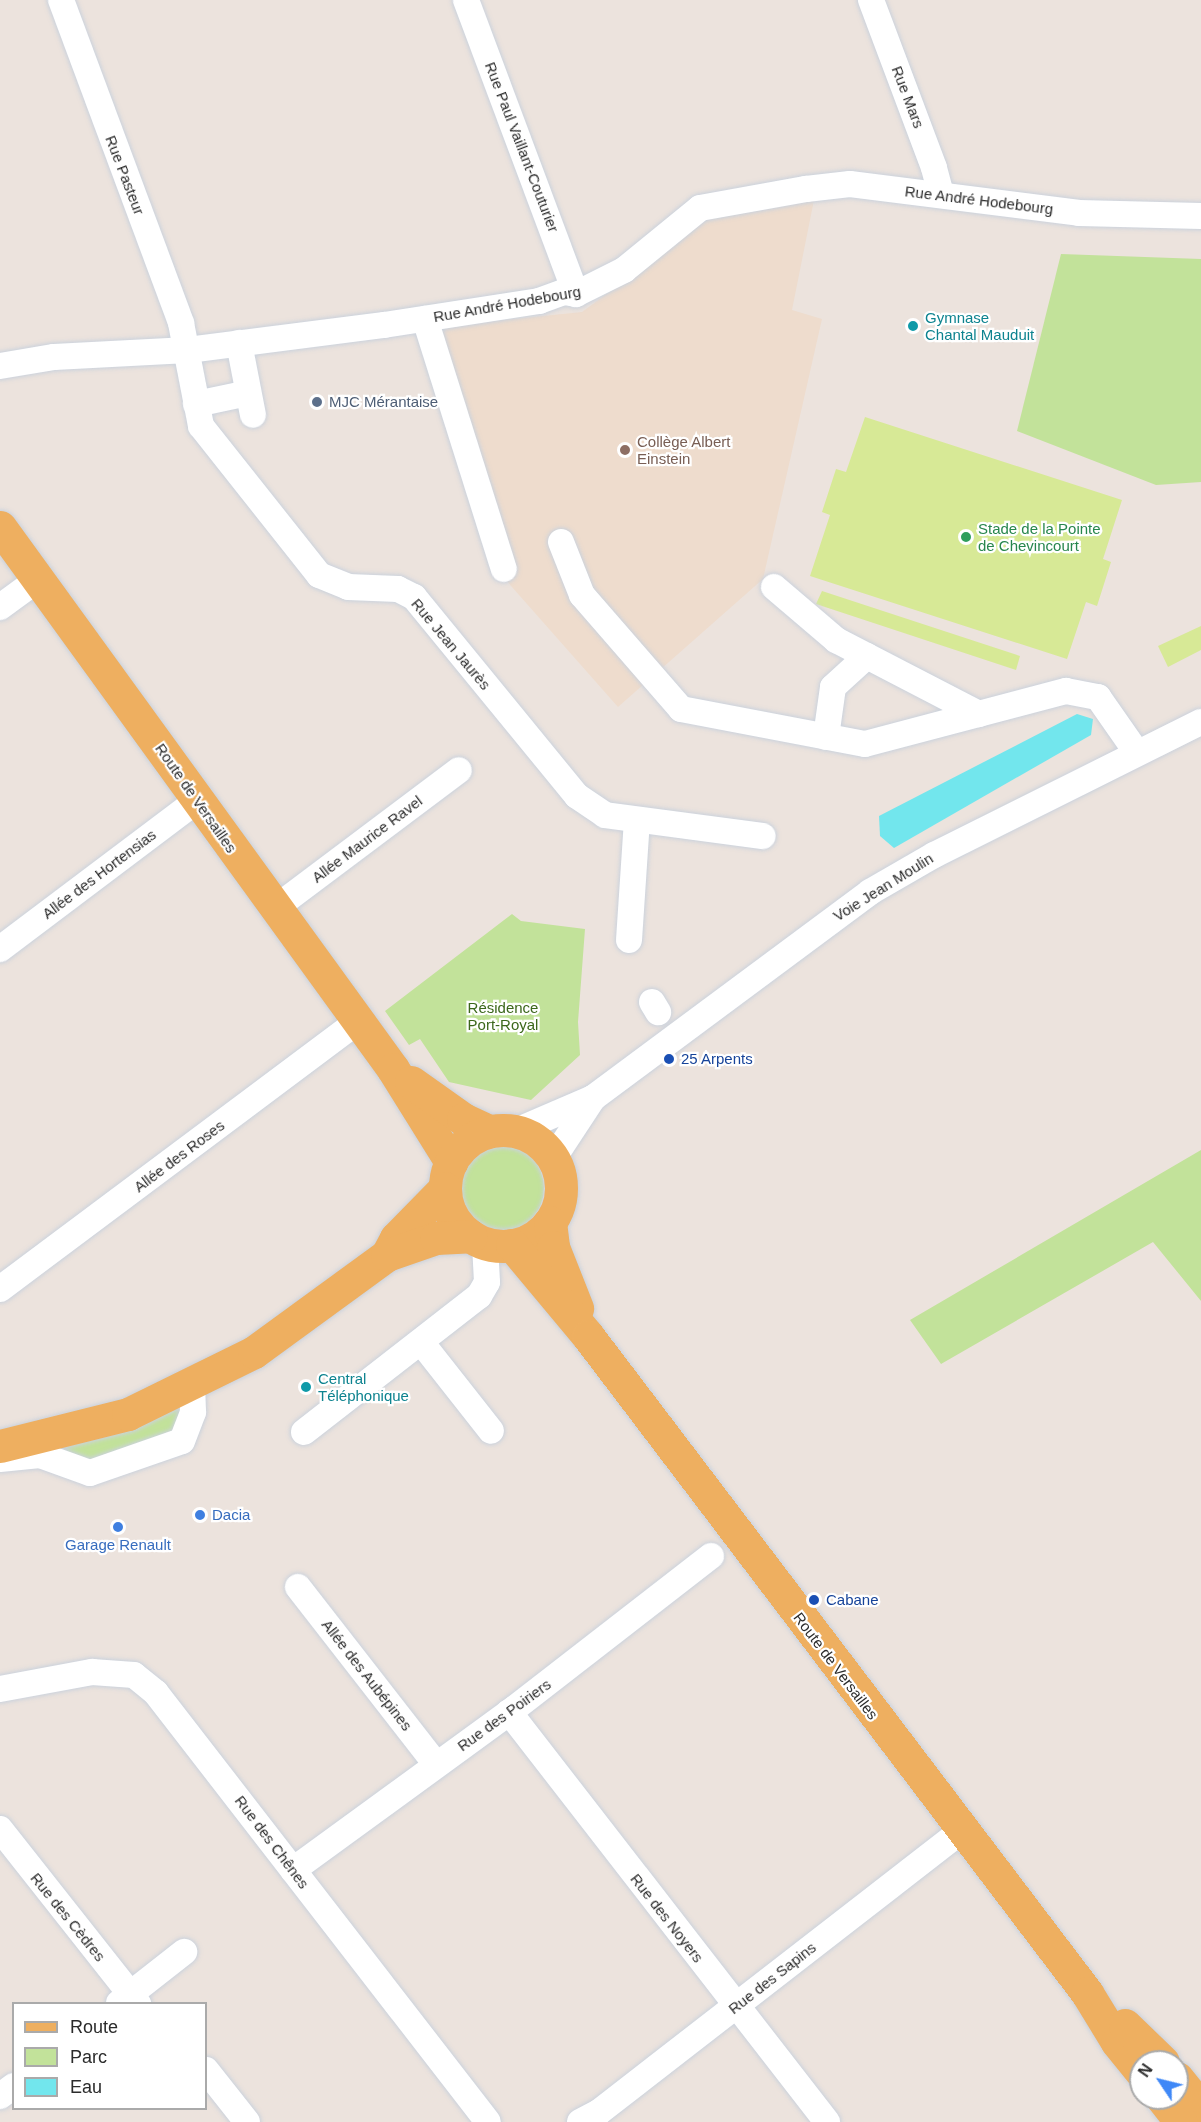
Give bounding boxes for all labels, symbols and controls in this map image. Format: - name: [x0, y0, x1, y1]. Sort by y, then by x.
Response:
- street label: Rue Paul Vaillant-Couturier: [481, 59, 563, 235]
- street label: Rue Mars: [888, 63, 928, 131]
- street label: Rue Pasteur: [102, 133, 148, 217]
- street label: Rue André Hodebourg: [903, 182, 1055, 218]
- street label: Rue André Hodebourg: [432, 282, 582, 326]
- place label: Gymnase Chantal Mauduit: [925, 308, 1034, 343]
- marker: Gymnase Chantal Mauduit: [906, 319, 920, 333]
- place label: MJC Mérantaise: [329, 393, 438, 411]
- marker: MJC Mérantaise: [310, 395, 324, 409]
- place label: Collège Albert Einstein: [637, 432, 731, 467]
- marker: Collège Albert Einstein: [618, 443, 632, 457]
- place label: Stade de la Pointe de Chevincourt: [978, 519, 1101, 554]
- marker: Stade de la Pointe de Chevincourt: [959, 530, 973, 544]
- street label: Rue Jean Jaurès: [408, 595, 494, 693]
- street label: Route de Versailles: [152, 740, 240, 856]
- street label: Allée Maurice Ravel: [308, 792, 426, 886]
- street label: Allée des Hortensias: [39, 825, 159, 923]
- street label: Voie Jean Moulin: [830, 849, 936, 925]
- park label: Résidence Port-Royal: [468, 998, 538, 1033]
- place label: 25 Arpents: [681, 1050, 754, 1068]
- marker: 25 Arpents: [662, 1052, 676, 1066]
- street label: Allée des Roses: [130, 1116, 228, 1196]
- place label: Central Téléphonique: [318, 1369, 409, 1404]
- marker: Central Téléphonique: [299, 1380, 313, 1394]
- place label: Dacia: [212, 1506, 250, 1524]
- marker: Dacia: [193, 1508, 207, 1522]
- marker: Garage Renault: [111, 1520, 125, 1534]
- place label: Garage Renault: [65, 1536, 171, 1554]
- place label: Cabane: [826, 1591, 879, 1609]
- marker: Cabane: [807, 1593, 821, 1607]
- street label: Route de Versailles: [790, 1609, 882, 1723]
- street label: Allée des Aubépines: [318, 1616, 416, 1734]
- street label: Rue des Poiriers: [454, 1675, 554, 1755]
- street label: Rue des Chênes: [231, 1792, 313, 1892]
- street label: Rue des Cèdres: [27, 1869, 109, 1965]
- street label: Rue des Noyers: [627, 1870, 707, 1966]
- street label: Rue des Sapins: [725, 1938, 819, 2018]
- legend: [12, 2002, 207, 2110]
- text: Route: [70, 2017, 118, 2037]
- text: Parc: [70, 2047, 107, 2067]
- north arrow: [1129, 2050, 1189, 2110]
- text: N: [1135, 2061, 1156, 2080]
- text: Eau: [70, 2077, 102, 2097]

